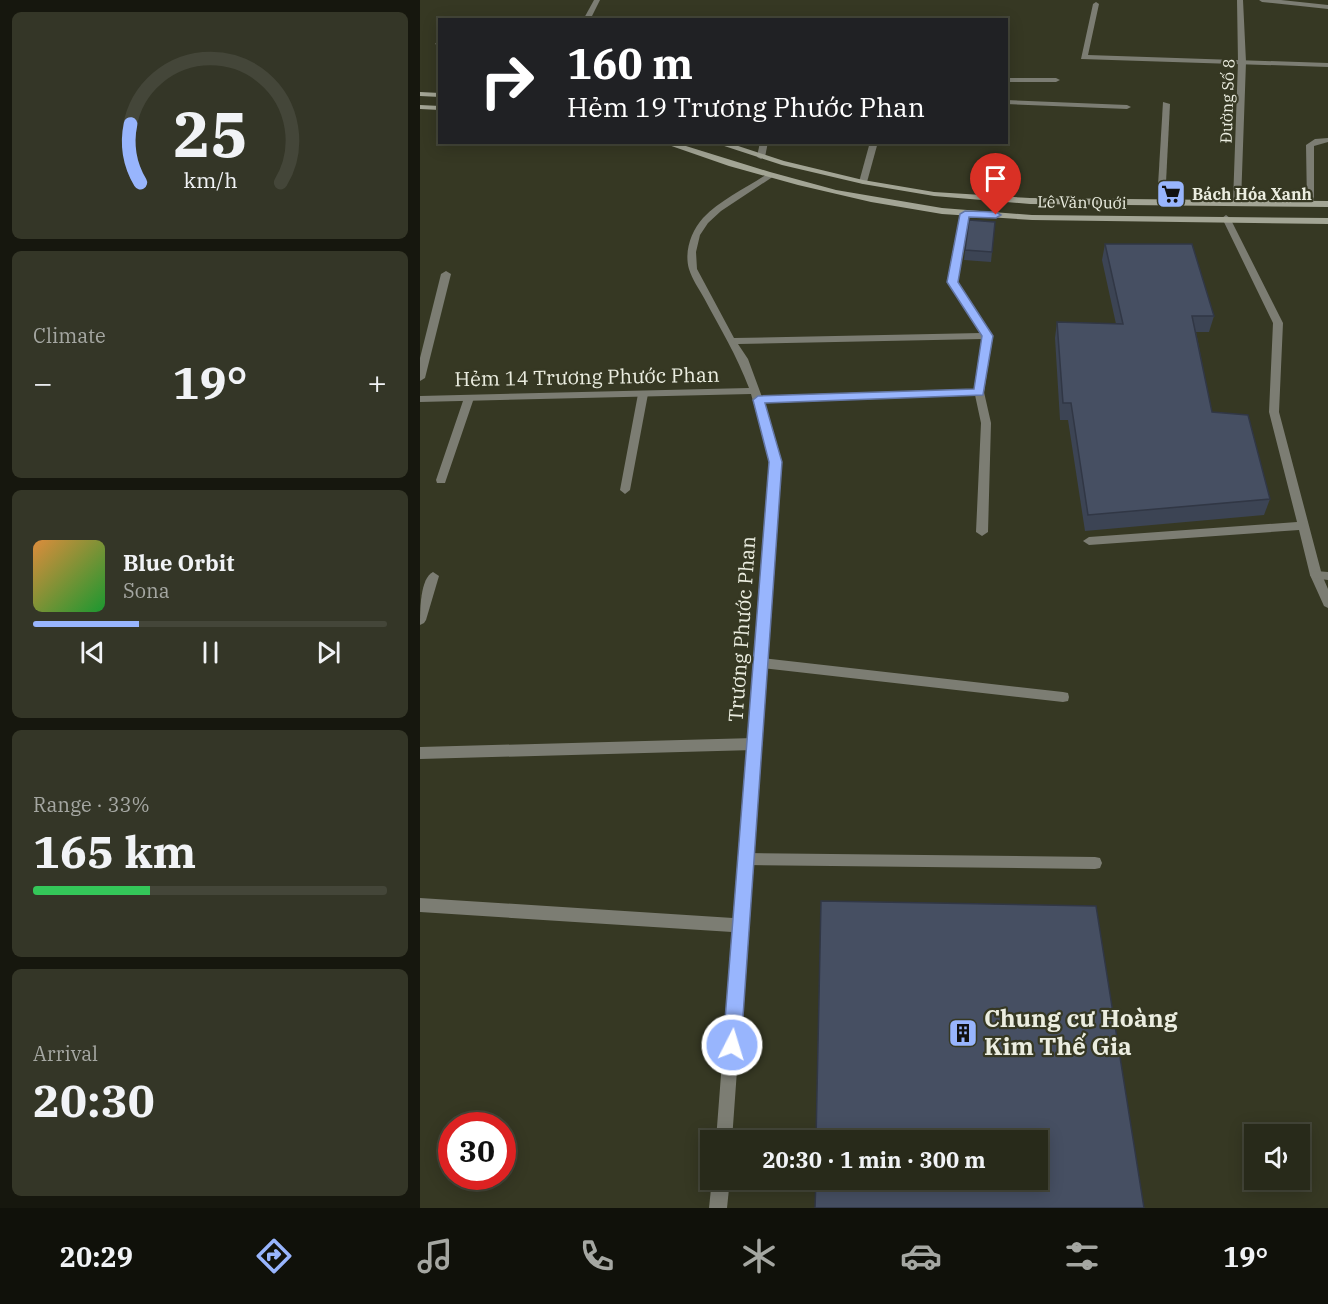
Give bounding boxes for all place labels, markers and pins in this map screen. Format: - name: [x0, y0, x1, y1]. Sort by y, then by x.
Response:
- pin: [970, 153, 1021, 215]
- supermarket icon: Bách Hóa Xanh: [1155, 178, 1187, 210]
- place label: Bách Hóa Xanh: [1192, 184, 1312, 204]
- place label: Chung cư Hoàng Kim Thế Gia: [984, 1002, 1178, 1062]
- building icon: Chung cư Hoàng Kim Thế Gia: [947, 1017, 979, 1049]

